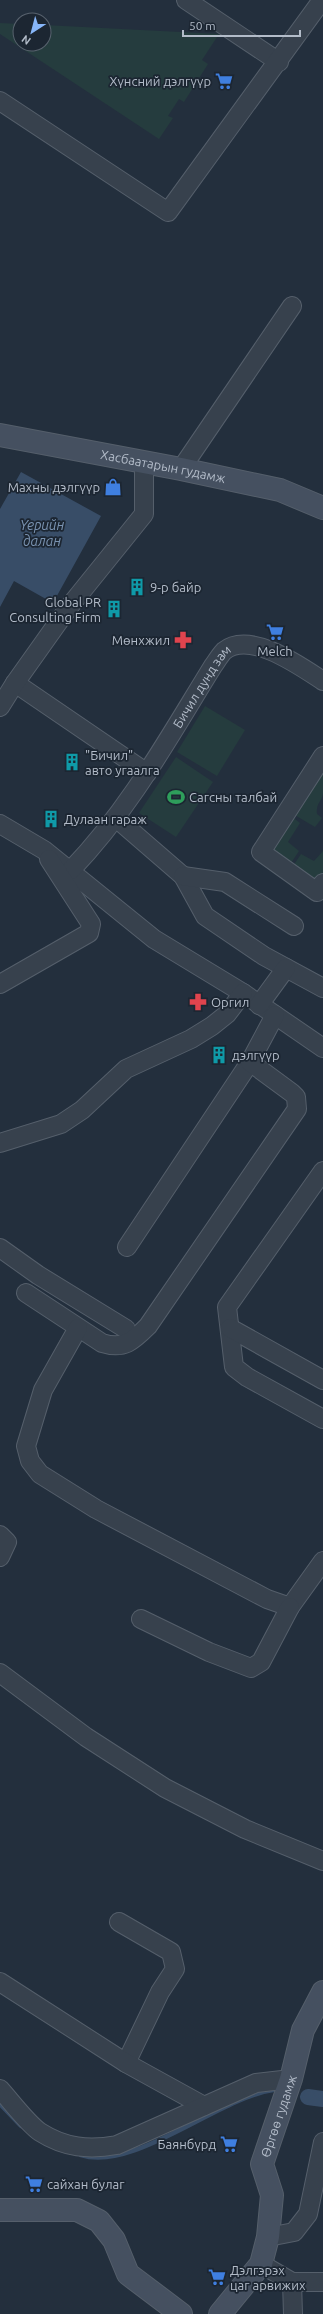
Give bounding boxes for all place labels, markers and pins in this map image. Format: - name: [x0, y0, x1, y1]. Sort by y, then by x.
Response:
- supermarket icon: Хүнсний дэлгүүр: [214, 71, 234, 91]
- place label: Хүнсний дэлгүүр: [110, 74, 211, 88]
- shop icon: Махны дэлгүүр: [103, 477, 123, 497]
- place label: Махны дэлгүүр: [8, 480, 100, 494]
- building icon: 9-р байр: [127, 577, 147, 597]
- place label: 9-р байр: [150, 580, 201, 594]
- place label: Global PR Consulting Firm: [9, 595, 101, 624]
- building icon: Global PR Consulting Firm: [104, 599, 124, 619]
- supermarket icon: Melch: [265, 622, 285, 642]
- pharmacy icon: Мөнхжил: [173, 630, 193, 650]
- place label: Мөнхжил: [112, 633, 170, 647]
- place label: Melch: [257, 644, 293, 658]
- place label: "Бичил" авто угаалга: [85, 748, 160, 777]
- building icon: "Бичил" авто угаалга: [62, 752, 82, 772]
- sports icon: Сагсны талбай: [166, 787, 186, 807]
- place label: Сагсны талбай: [189, 790, 277, 804]
- building icon: Дулаан гараж: [41, 809, 61, 829]
- place label: Дулаан гараж: [64, 812, 147, 826]
- pharmacy icon: Оргил: [188, 992, 208, 1012]
- place label: Оргил: [211, 995, 249, 1009]
- building icon: дэлгүүр: [209, 1045, 229, 1065]
- place label: дэлгүүр: [232, 1048, 280, 1062]
- supermarket icon: Баянбүрд: [219, 2134, 239, 2154]
- place label: Баянбүрд: [158, 2137, 216, 2151]
- supermarket icon: сайхан булаг: [24, 2174, 44, 2194]
- place label: сайхан булаг: [47, 2177, 125, 2191]
- place label: Дэлгэрэх цаг арвижих: [230, 2263, 306, 2292]
- supermarket icon: Дэлгэрэх цаг арвижих: [207, 2267, 227, 2287]

